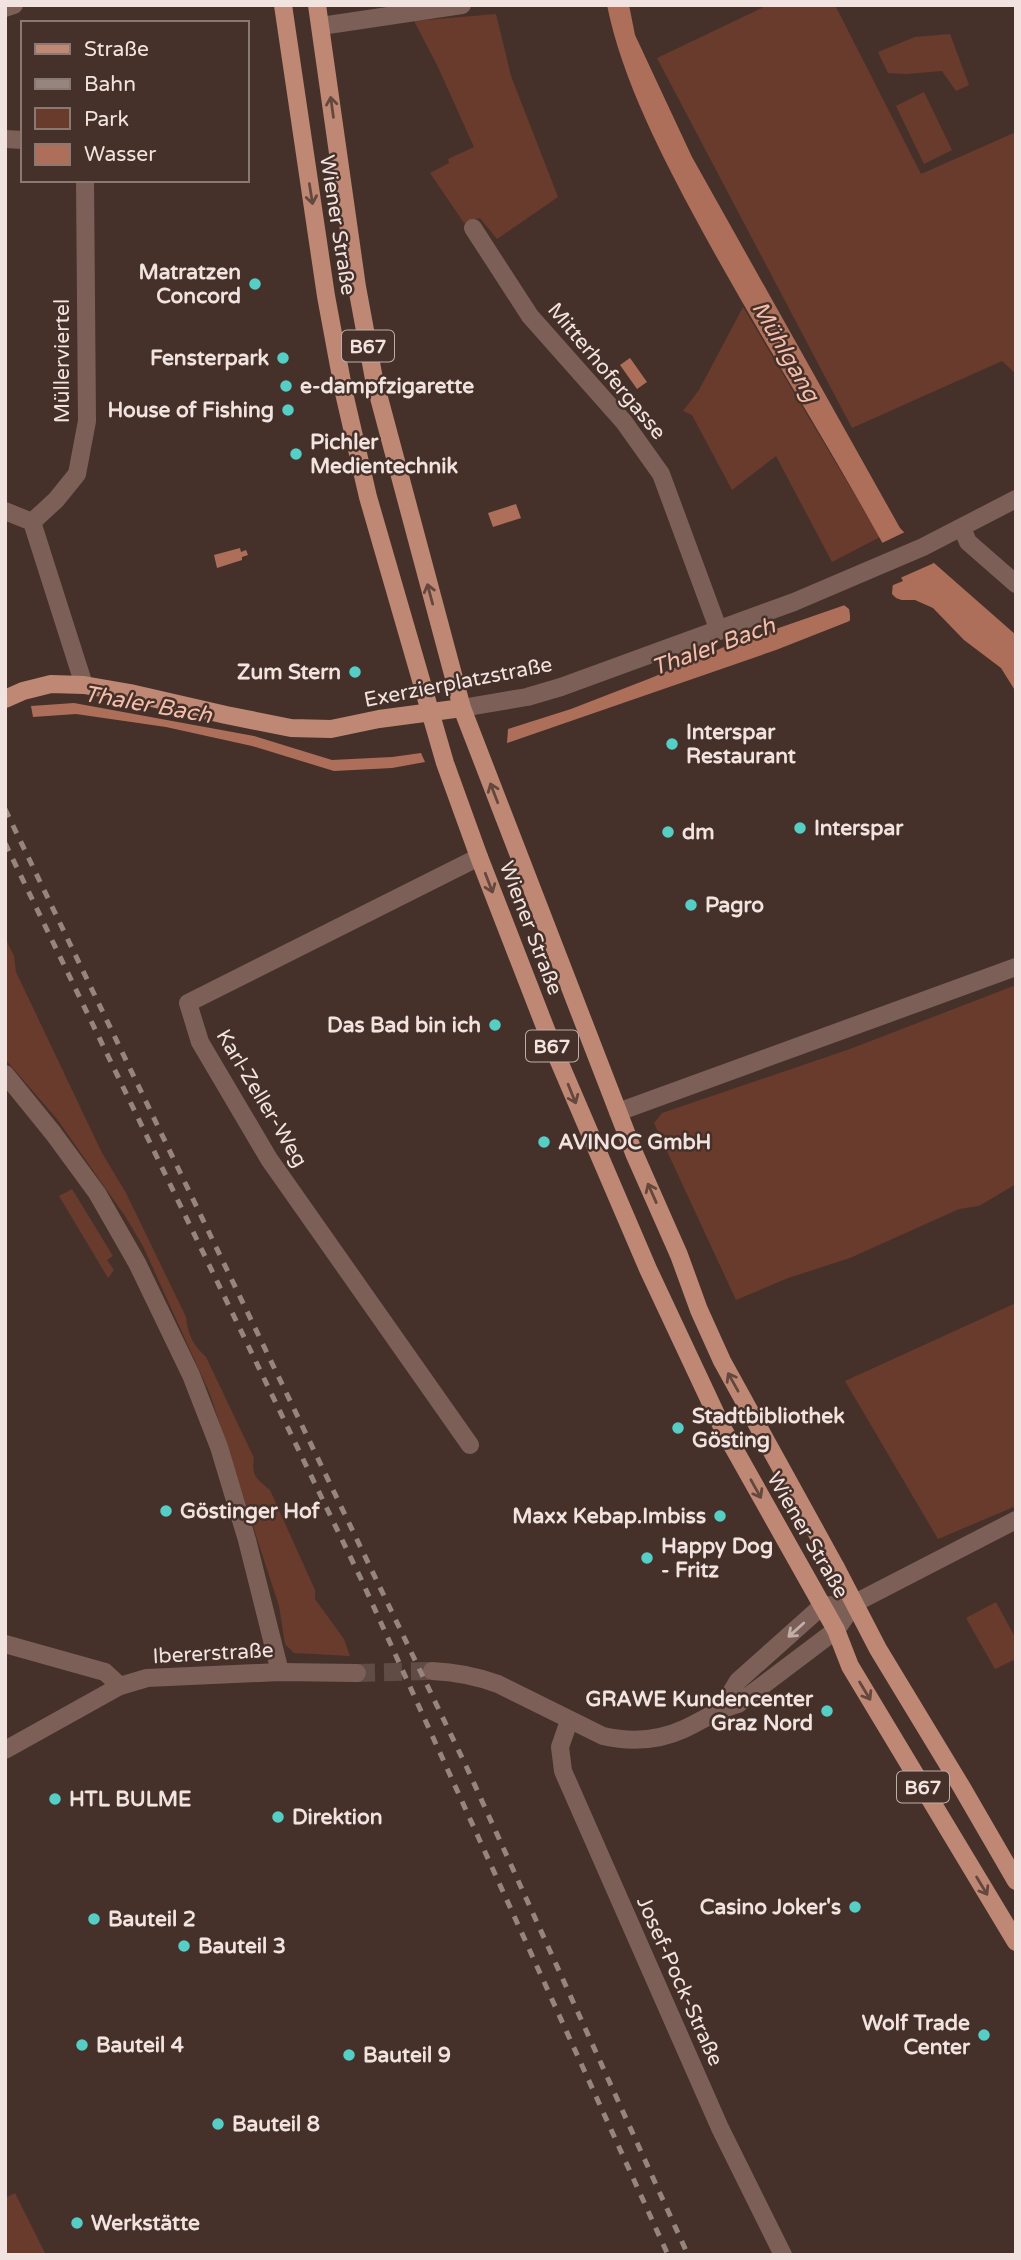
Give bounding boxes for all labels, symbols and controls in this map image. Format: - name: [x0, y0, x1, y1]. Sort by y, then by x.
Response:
- legend: [21, 21, 248, 182]
- text: Straße: [84, 37, 149, 62]
- text: Bahn: [84, 72, 136, 97]
- one-way arrow: [325, 97, 338, 119]
- text: Park: [84, 107, 129, 132]
- text: Wasser: [84, 142, 156, 167]
- street label: Wiener Straße: [314, 153, 361, 297]
- one-way arrow: [304, 182, 317, 205]
- place label: Matratzen Concord: [138, 260, 241, 309]
- marker: Matratzen Concord: [247, 276, 263, 292]
- water label: Mühlgang: [745, 296, 826, 408]
- street label: Mitterhofergasse: [542, 298, 671, 445]
- street label: Müllerviertel: [50, 299, 75, 423]
- road number: B67: [342, 330, 394, 362]
- place label: Fensterpark: [150, 346, 270, 371]
- marker: Fensterpark: [275, 350, 291, 366]
- place label: e-dampfzigarette: [300, 374, 474, 399]
- marker: e-dampfzigarette: [278, 378, 294, 394]
- place label: House of Fishing: [107, 398, 274, 423]
- marker: House of Fishing: [280, 402, 296, 418]
- place label: Pichler Medientechnik: [310, 430, 459, 479]
- marker: Pichler Medientechnik: [288, 446, 304, 462]
- one-way arrow: [423, 583, 436, 606]
- water label: Thaler Bach: [648, 611, 780, 682]
- street label: Exerzierplatzstraße: [362, 652, 554, 713]
- place label: Zum Stern: [237, 660, 341, 685]
- marker: Zum Stern: [347, 664, 363, 680]
- water label: Thaler Bach: [82, 680, 215, 730]
- place label: Interspar Restaurant: [686, 720, 796, 769]
- marker: Interspar Restaurant: [664, 736, 680, 752]
- one-way arrow: [487, 782, 500, 804]
- place label: Interspar: [814, 816, 904, 841]
- place label: dm: [682, 820, 715, 845]
- marker: Interspar: [792, 820, 808, 836]
- marker: dm: [660, 824, 676, 840]
- street label: Wiener Straße: [494, 858, 568, 999]
- one-way arrow: [484, 871, 496, 893]
- place label: Pagro: [705, 893, 764, 918]
- marker: Pagro: [683, 897, 699, 913]
- place label: Das Bad bin ich: [327, 1013, 481, 1038]
- marker: Das Bad bin ich: [487, 1017, 503, 1033]
- street label: Karl-Zeller-Weg: [211, 1025, 312, 1172]
- road number: B67: [526, 1030, 578, 1062]
- one-way arrow: [567, 1083, 580, 1105]
- place label: AVINOC GmbH: [558, 1130, 711, 1155]
- marker: AVINOC GmbH: [536, 1134, 552, 1150]
- one-way arrow: [645, 1183, 658, 1204]
- one-way arrow: [726, 1372, 739, 1393]
- place label: Stadtbibliothek Gösting: [692, 1404, 845, 1453]
- marker: Stadtbibliothek Gösting: [670, 1420, 686, 1436]
- street label: Wiener Straße: [761, 1468, 854, 1603]
- one-way arrow: [749, 1479, 763, 1499]
- place label: Göstinger Hof: [180, 1499, 321, 1524]
- marker: Göstinger Hof: [158, 1503, 174, 1519]
- place label: Maxx Kebap.Imbiss: [512, 1504, 706, 1529]
- marker: Maxx Kebap.Imbiss: [712, 1508, 728, 1524]
- place label: Happy Dog - Fritz: [661, 1534, 773, 1583]
- marker: Happy Dog - Fritz: [639, 1550, 655, 1566]
- one-way arrow: [787, 1622, 805, 1638]
- street label: Ibererstraße: [152, 1638, 274, 1669]
- one-way arrow: [859, 1680, 873, 1700]
- place label: GRAWE Kundencenter Graz Nord: [585, 1687, 814, 1736]
- marker: GRAWE Kundencenter Graz Nord: [819, 1703, 835, 1719]
- road number: B67: [897, 1772, 949, 1802]
- place label: HTL BULME: [69, 1787, 191, 1812]
- marker: HTL BULME: [47, 1791, 63, 1807]
- place label: Direktion: [292, 1805, 383, 1830]
- marker: Direktion: [270, 1809, 286, 1825]
- one-way arrow: [976, 1875, 990, 1895]
- street label: Josef-Pock-Straße: [631, 1893, 728, 2070]
- place label: Casino Joker's: [700, 1895, 841, 1920]
- marker: Casino Joker's: [847, 1899, 863, 1915]
- place label: Bauteil 2: [108, 1907, 196, 1932]
- marker: Bauteil 2: [86, 1911, 102, 1927]
- place label: Bauteil 3: [198, 1934, 286, 1959]
- marker: Bauteil 3: [176, 1938, 192, 1954]
- place label: Wolf Trade Center: [862, 2011, 971, 2060]
- marker: Wolf Trade Center: [976, 2027, 992, 2043]
- place label: Bauteil 4: [96, 2033, 184, 2058]
- marker: Bauteil 4: [74, 2037, 90, 2053]
- place label: Bauteil 9: [363, 2043, 451, 2068]
- marker: Bauteil 9: [341, 2047, 357, 2063]
- place label: Bauteil 8: [232, 2112, 320, 2137]
- marker: Bauteil 8: [210, 2116, 226, 2132]
- place label: Werkstätte: [91, 2211, 200, 2236]
- marker: Werkstätte: [69, 2215, 85, 2231]

